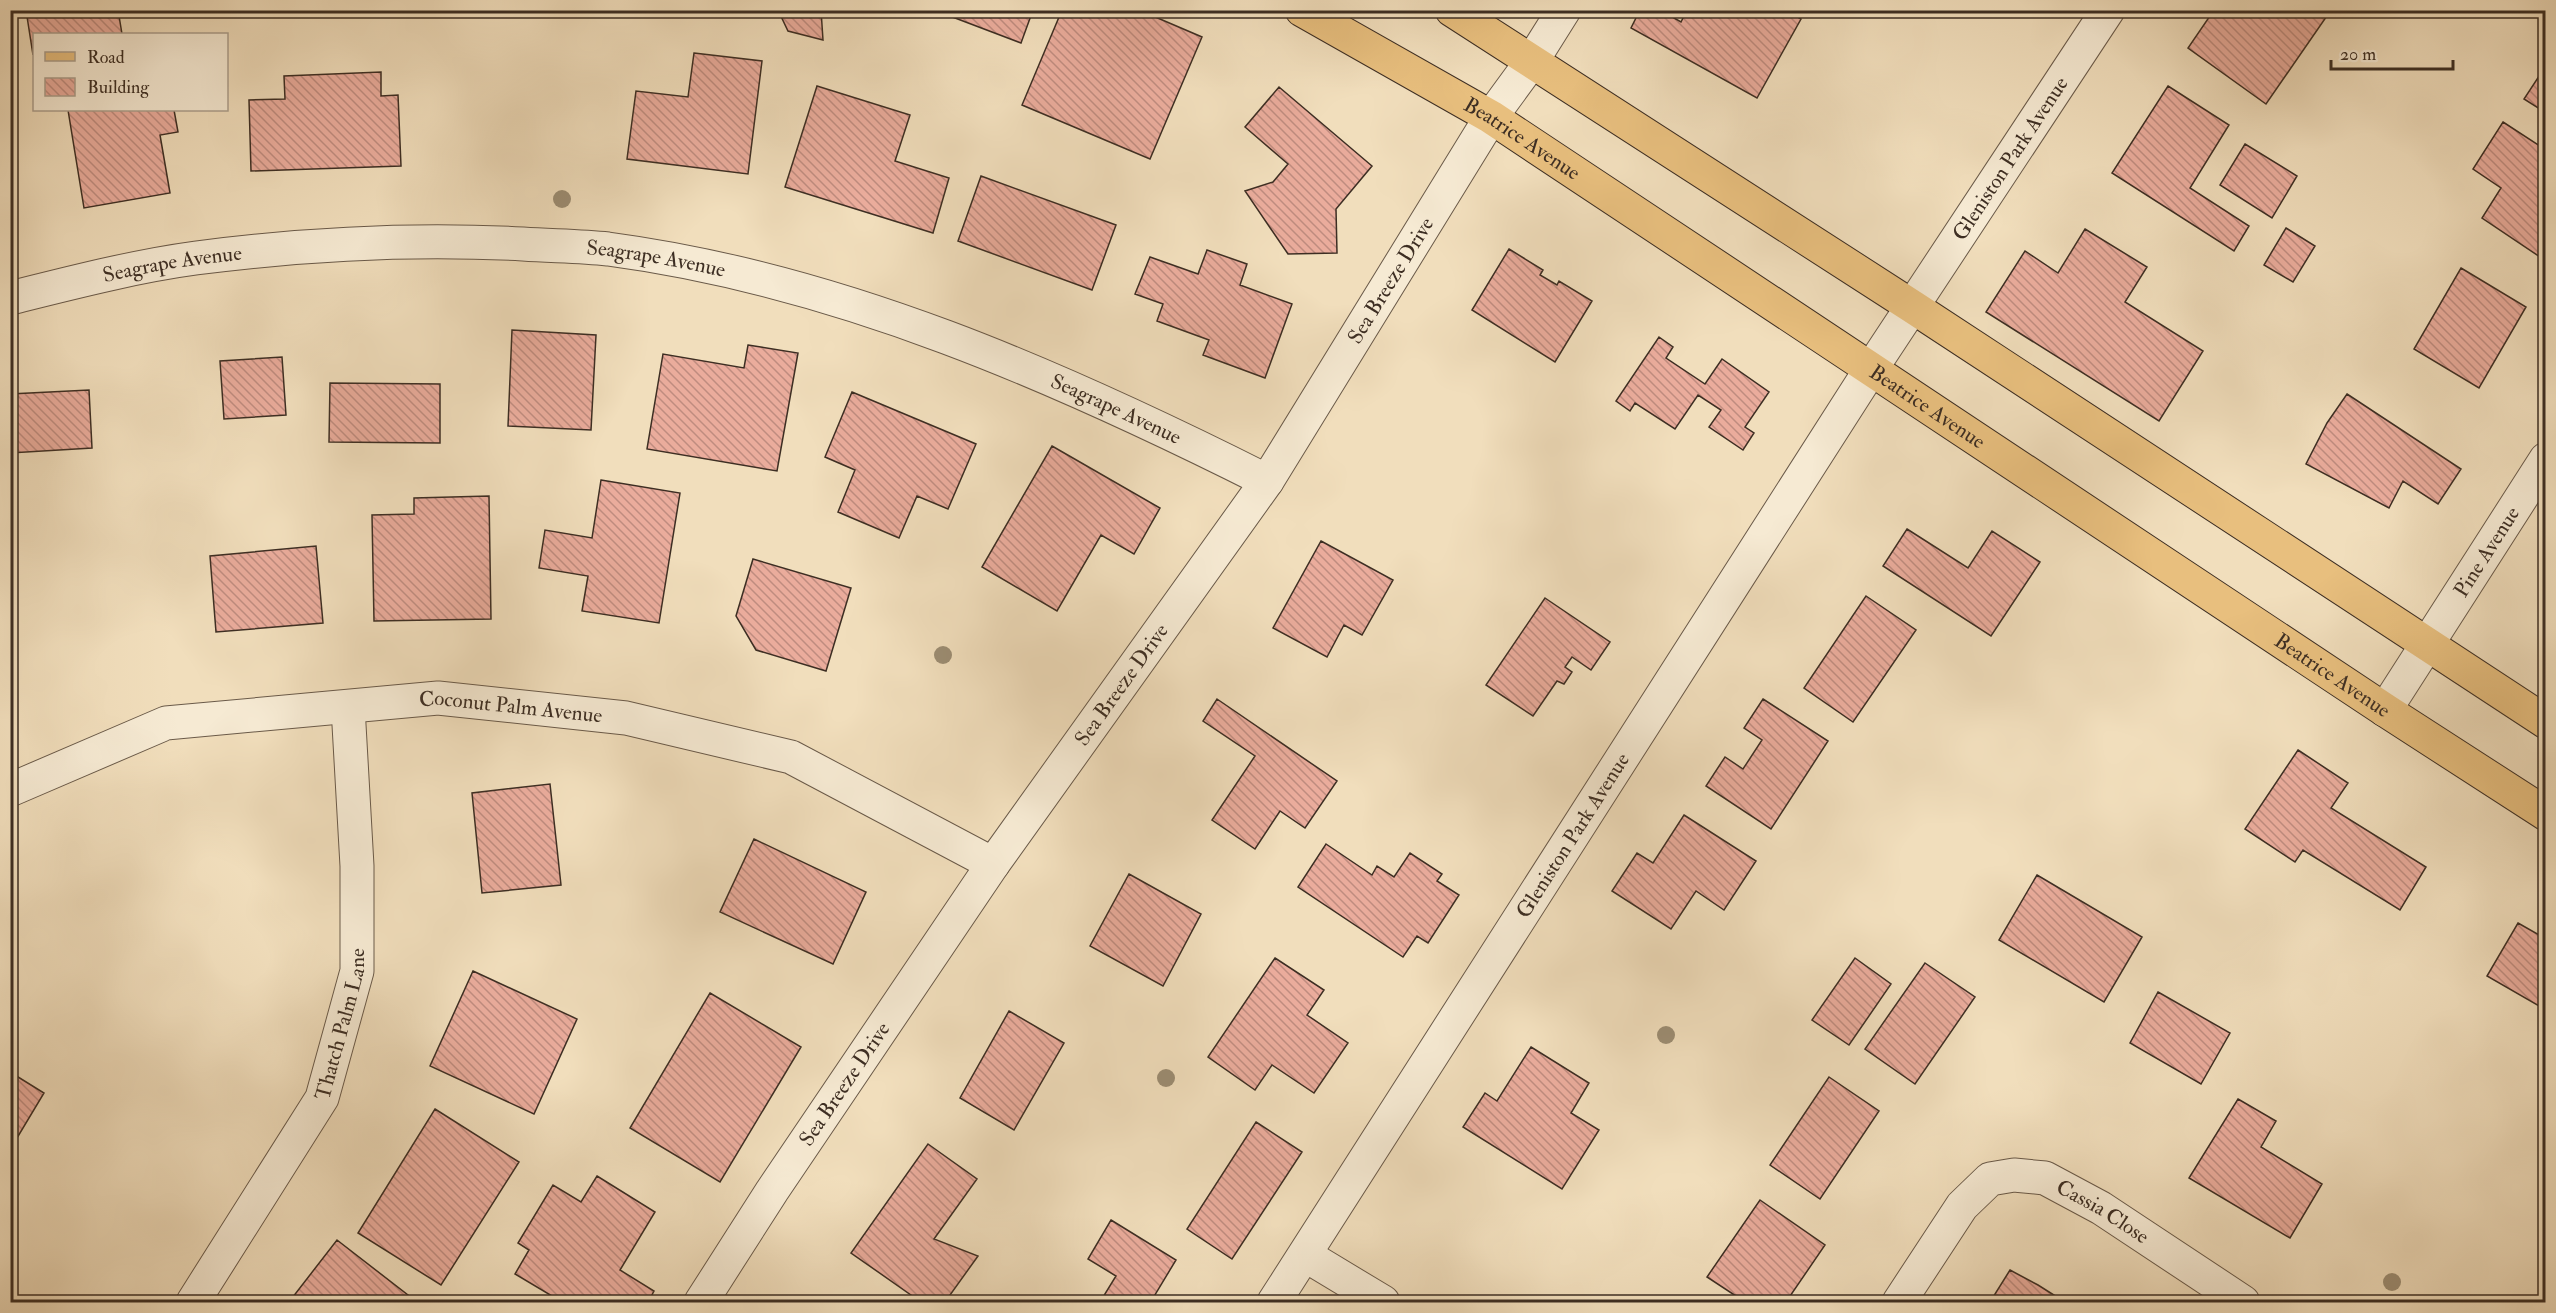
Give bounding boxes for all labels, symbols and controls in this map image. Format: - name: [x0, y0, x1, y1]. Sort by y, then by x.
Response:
- legend: [33, 33, 228, 111]
- scale bar: [2331, 33, 2452, 71]
- text: 20 m: [2340, 43, 2376, 66]
- text: Road: [87, 46, 125, 69]
- street label: Gleniston Park Avenue: [1946, 71, 2074, 246]
- text: Building: [87, 76, 150, 99]
- street label: Beatrice Avenue: [1459, 91, 1586, 186]
- street label: Sea Breeze Drive: [1341, 212, 1440, 349]
- street label: Seagrape Avenue: [586, 234, 728, 283]
- street label: Seagrape Avenue: [100, 239, 243, 289]
- street label: Beatrice Avenue: [1864, 358, 1991, 455]
- street label: Seagrape Avenue: [1047, 367, 1186, 450]
- street label: Pine Avenue: [2447, 501, 2526, 602]
- street label: Sea Breeze Drive: [1068, 618, 1174, 751]
- street label: Beatrice Avenue: [2269, 627, 2396, 724]
- street label: Coconut Palm Avenue: [418, 684, 604, 729]
- street label: Gleniston Park Avenue: [1510, 747, 1636, 923]
- street label: Thatch Palm Lane: [309, 948, 371, 1103]
- street label: Sea Breeze Drive: [793, 1017, 896, 1151]
- street label: Cassia Close: [2052, 1173, 2155, 1250]

